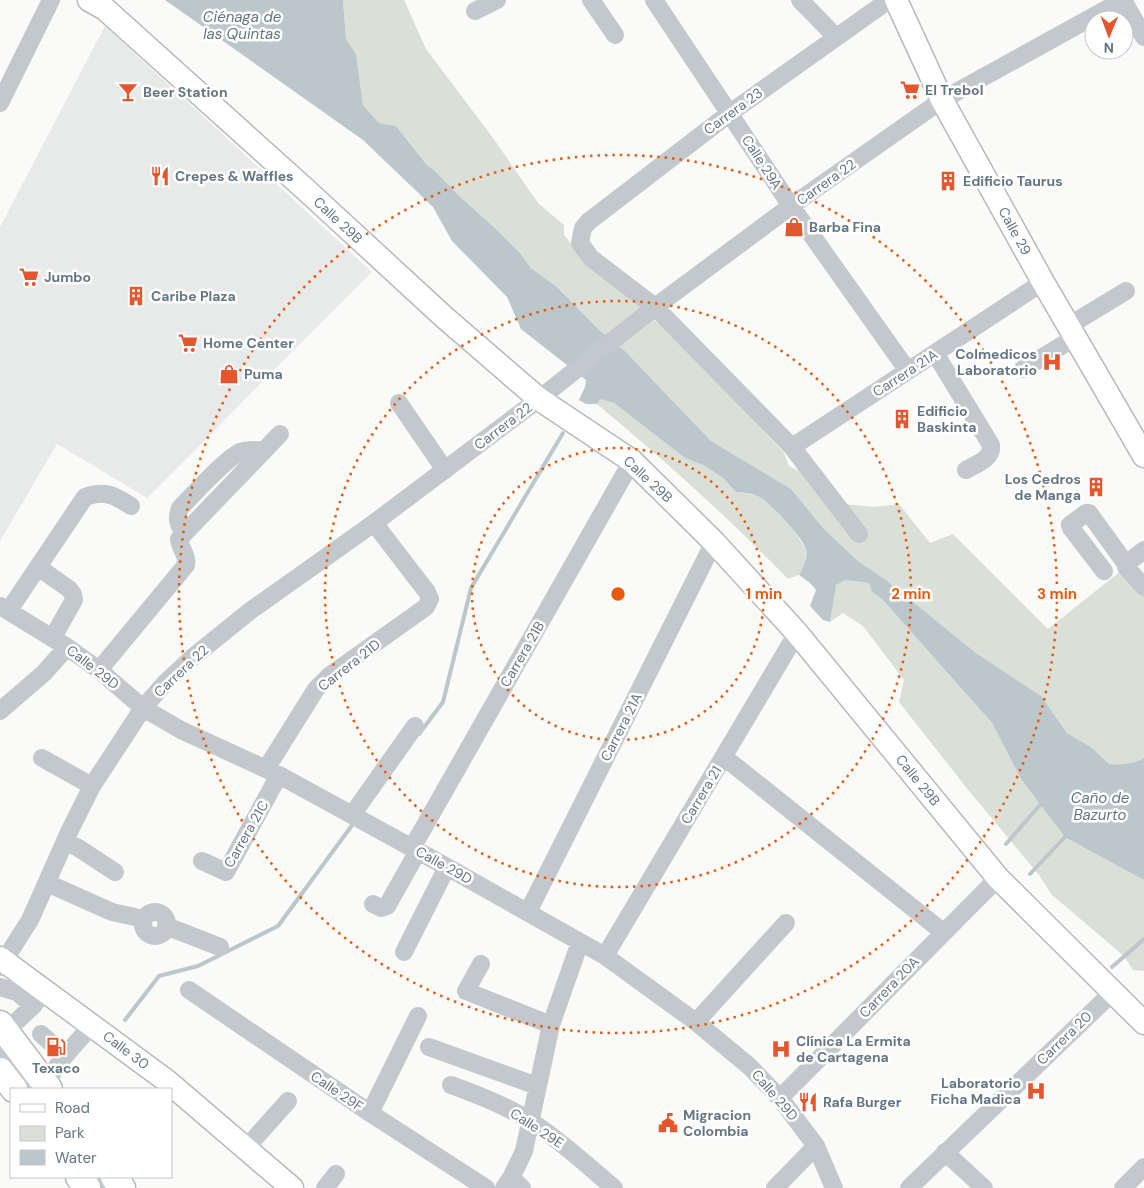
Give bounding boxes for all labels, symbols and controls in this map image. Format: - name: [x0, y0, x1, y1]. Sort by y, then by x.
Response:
- water label: Ciénaga de las Quintas: [203, 7, 282, 44]
- north arrow: [1084, 10, 1134, 60]
- text: N: [1104, 39, 1114, 57]
- supermarket icon: El Trebol: [899, 79, 921, 101]
- bar icon: Beer Station: [117, 81, 139, 103]
- place label: El Trebol: [925, 81, 983, 99]
- place label: Beer Station: [143, 83, 228, 101]
- street label: Carrera 23: [700, 84, 766, 138]
- street label: Calle 29A: [738, 132, 786, 192]
- street label: Carrera 22: [793, 155, 859, 209]
- restaurant icon: Crepes & Waffles: [149, 165, 171, 187]
- place label: Crepes & Waffles: [175, 167, 294, 185]
- building icon: Edificio Taurus: [937, 170, 959, 192]
- place label: Edificio Taurus: [963, 172, 1063, 190]
- street label: Calle 29B: [310, 193, 366, 247]
- street label: Calle 29: [994, 204, 1036, 258]
- shop icon: Barba Fina: [783, 216, 805, 238]
- place label: Barba Fina: [809, 218, 881, 236]
- supermarket icon: Jumbo: [18, 266, 40, 288]
- place label: Jumbo: [44, 268, 91, 286]
- building icon: Caribe Plaza: [125, 285, 147, 307]
- place label: Caribe Plaza: [151, 287, 236, 305]
- supermarket icon: Home Center: [177, 332, 199, 354]
- place label: Home Center: [203, 334, 294, 352]
- street label: Carrera 21A: [869, 345, 941, 401]
- place label: Colmedicos Laboratorio: [955, 345, 1037, 379]
- hospital icon: Colmedicos Laboratorio: [1041, 351, 1063, 373]
- shop icon: Puma: [218, 363, 240, 385]
- place label: Puma: [244, 365, 283, 383]
- street label: Carrera 22: [470, 398, 536, 454]
- place label: Edificio Baskinta: [917, 402, 976, 436]
- building icon: Edificio Baskinta: [891, 408, 913, 430]
- street label: Calle 29B: [620, 452, 676, 506]
- place label: Los Cedros de Manga: [1005, 470, 1081, 504]
- building icon: Los Cedros de Manga: [1085, 476, 1107, 498]
- text: 1 min: [746, 584, 782, 604]
- text: 2 min: [891, 584, 931, 604]
- text: 3 min: [1037, 584, 1077, 604]
- centre of rings: [609, 585, 627, 603]
- street label: Carrera 21B: [496, 618, 548, 690]
- street label: Carrera 21D: [314, 635, 384, 695]
- street label: Calle 29D: [63, 641, 123, 693]
- street label: Carrera 22: [150, 641, 212, 701]
- street label: Carrera 21A: [596, 690, 646, 764]
- street label: Calle 29B: [892, 751, 944, 809]
- street label: Carrera 21: [677, 763, 725, 827]
- water label: Caño de Bazurto: [1071, 788, 1130, 825]
- street label: Carrera 21C: [220, 797, 272, 871]
- street label: Calle 29D: [413, 842, 475, 888]
- street label: Carrera 20A: [855, 953, 923, 1021]
- street label: Carrera 20: [1033, 1007, 1095, 1069]
- street label: Calle 30: [99, 1027, 153, 1073]
- place label: Clínica La Ermita de Cartagena: [796, 1032, 911, 1066]
- fuel station icon: Texaco: [45, 1036, 67, 1058]
- hospital icon: Clínica La Ermita de Cartagena: [770, 1038, 792, 1060]
- place label: Texaco: [32, 1059, 80, 1077]
- street label: Calle 29D: [748, 1066, 802, 1124]
- street label: Calle 29F: [307, 1067, 367, 1115]
- place label: Laboratorio Ficha Madica: [930, 1074, 1021, 1108]
- hospital icon: Laboratorio Ficha Madica: [1025, 1080, 1047, 1102]
- legend: [10, 1088, 172, 1178]
- restaurant icon: Rafa Burger: [797, 1091, 819, 1113]
- place label: Rafa Burger: [823, 1093, 902, 1111]
- text: Road: [55, 1098, 90, 1118]
- street label: Calle 29E: [507, 1104, 567, 1152]
- place label: Migracion Colombia: [683, 1106, 751, 1140]
- public building icon: Migracion Colombia: [657, 1112, 679, 1134]
- text: Park: [55, 1123, 85, 1143]
- text: Water: [55, 1148, 97, 1168]

